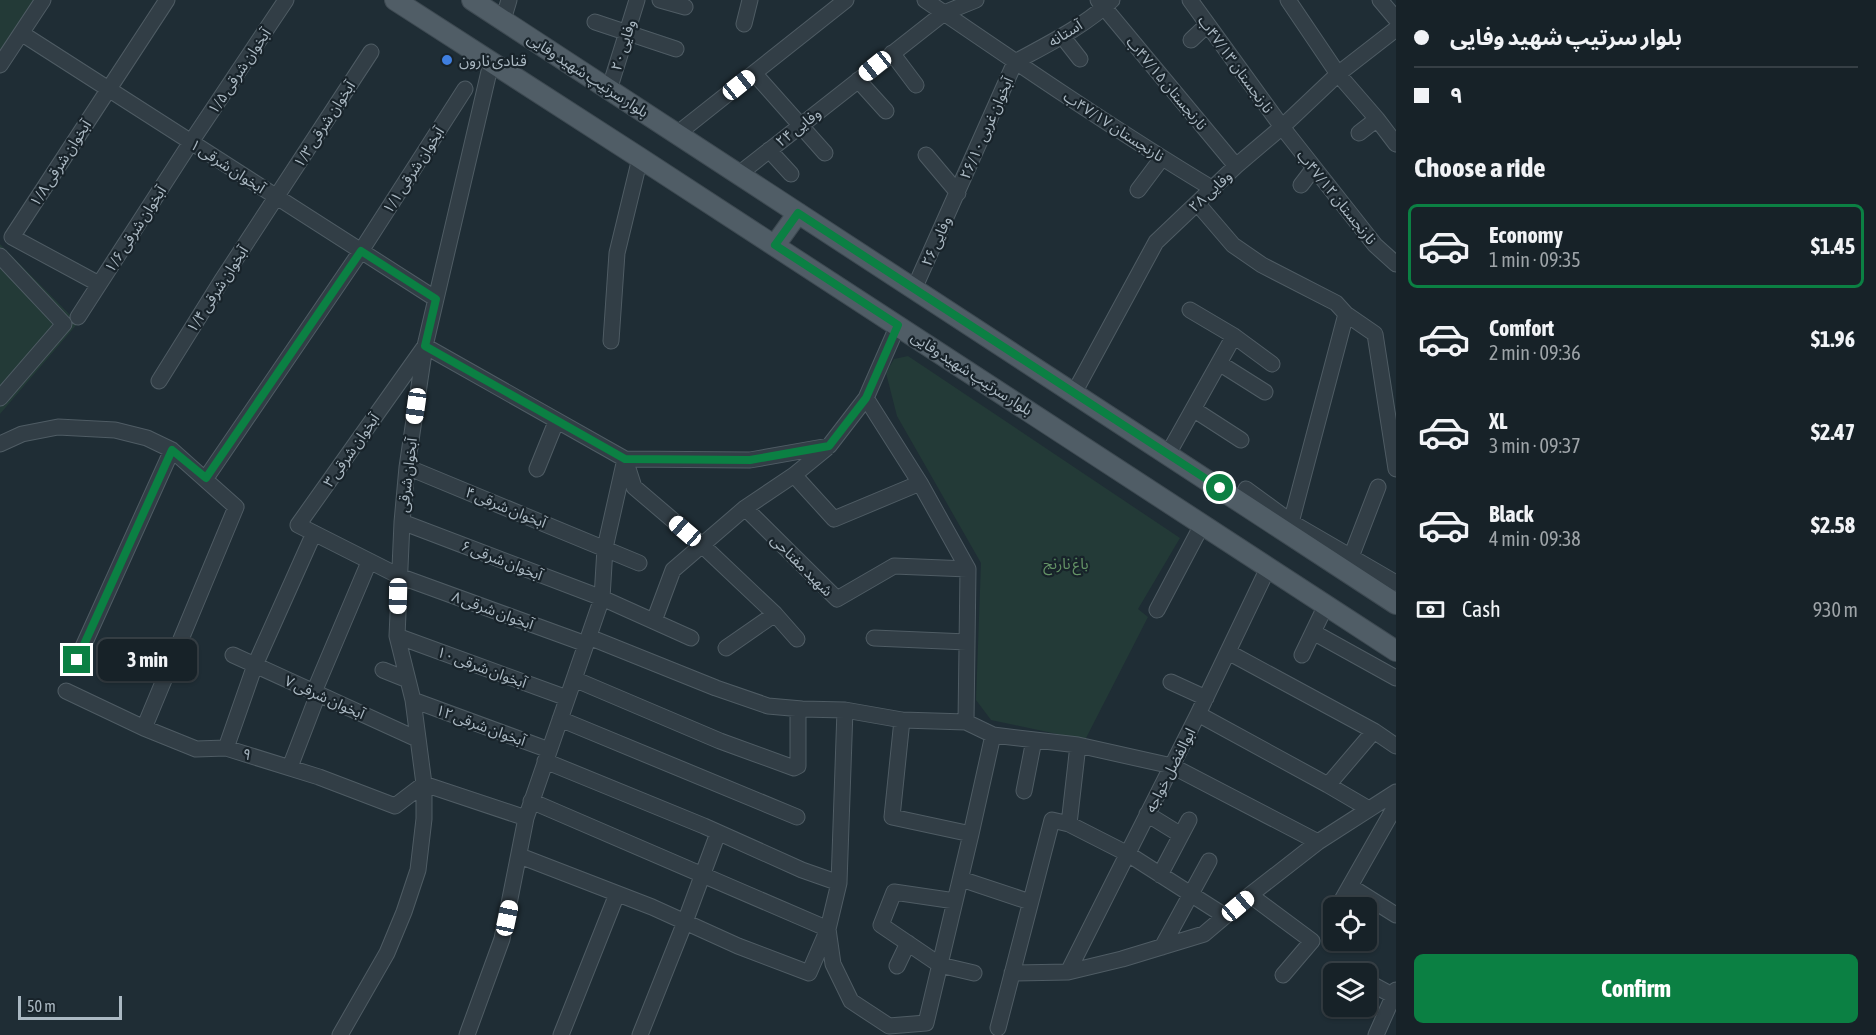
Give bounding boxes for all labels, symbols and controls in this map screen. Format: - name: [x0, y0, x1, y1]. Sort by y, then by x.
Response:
- street label: نارنجستان ۴۷/۱۳ب: [1194, 12, 1277, 117]
- street label: آستانه: [1045, 16, 1086, 50]
- street label: وفایی ۲۰: [607, 17, 640, 73]
- text: بلوار سرتیپ شهید وفایی: [1450, 24, 1682, 50]
- street label: آبخوان شرقی ۱/۵: [204, 25, 275, 118]
- street label: بلوار سرتیپ شهید وفایی: [523, 30, 652, 123]
- street label: نارنجستان ۴۷/۱۵ب: [1122, 33, 1211, 134]
- car: [855, 48, 895, 84]
- place label: قنادی نارون: [459, 52, 527, 70]
- marker: قنادی نارون: [440, 53, 454, 67]
- car: [719, 67, 759, 103]
- street label: آبخوان غربی ۲۶/۱۰: [956, 74, 1017, 182]
- street label: آبخوان شرقی ۱/۳: [290, 77, 359, 171]
- text: ۹: [1450, 82, 1463, 108]
- street label: نارنجستان ۴۷/۱۷ب: [1060, 87, 1167, 166]
- street label: وفایی ۲۴: [772, 104, 825, 151]
- street label: آبخوان شرقی ۱/۸: [26, 116, 95, 210]
- street label: آبخوان شرقی ۱/۱: [379, 123, 448, 217]
- street label: آبخوان شرقی ۱: [187, 136, 269, 198]
- street label: نارنجستان ۴۷/۱۲ب: [1293, 146, 1380, 248]
- text: Choose a ride: [1414, 152, 1546, 183]
- street label: وفایی ۲۸: [1185, 167, 1236, 216]
- street label: آبخوان شرقی ۱/۶: [101, 182, 170, 276]
- street label: وفایی ۲۶: [918, 214, 955, 269]
- icon: car: [1417, 219, 1471, 273]
- text: Economy: [1489, 222, 1563, 248]
- text: $1.45: [1811, 233, 1855, 259]
- street label: آبخوان شرقی ۱/۴: [183, 242, 252, 336]
- text: 1 min · 09:35: [1489, 248, 1581, 271]
- icon: car: [1417, 312, 1471, 366]
- text: Comfort: [1489, 315, 1554, 341]
- text: $1.96: [1811, 326, 1855, 352]
- street label: بلوار سرتیپ شهید وفایی: [907, 328, 1036, 421]
- text: 2 min · 09:36: [1489, 341, 1581, 364]
- car: [405, 387, 427, 425]
- icon: car: [1417, 405, 1471, 459]
- text: XL: [1489, 408, 1507, 434]
- street label: آبخوان شرقی ۳: [319, 410, 384, 491]
- text: $2.47: [1811, 419, 1855, 445]
- text: 3 min · 09:37: [1489, 434, 1581, 457]
- street label: آبخوان شرقی: [394, 436, 421, 513]
- route start: [1206, 474, 1233, 501]
- street label: آبخوان شرقی ۴: [463, 483, 550, 532]
- icon: car: [1417, 498, 1471, 552]
- text: Black: [1489, 501, 1533, 527]
- car: [666, 512, 704, 550]
- text: $2.58: [1811, 512, 1855, 538]
- text: 4 min · 09:38: [1489, 527, 1581, 550]
- street label: شهید مفتاحی: [767, 531, 837, 600]
- street label: آبخوان شرقی ۶: [459, 537, 546, 584]
- park label: باغ نارنج: [1043, 555, 1089, 576]
- car: [389, 578, 407, 614]
- street label: آبخوان شرقی ۸: [449, 587, 537, 634]
- icon: cash: [1414, 593, 1447, 626]
- text: Cash: [1462, 596, 1501, 622]
- text: 930 m: [1813, 598, 1858, 621]
- callout: 3 min: [98, 639, 197, 681]
- street label: آبخوان شرقی ۱۰: [434, 643, 530, 692]
- route end: [63, 646, 90, 673]
- text: 3 min: [127, 648, 168, 671]
- street label: آبخوان شرقی ۷: [282, 672, 368, 723]
- street label: آبخوان شرقی ۱۲: [433, 701, 529, 750]
- street label: ابوالفضل خواجه: [1141, 725, 1199, 815]
- street label: ۹: [241, 745, 253, 763]
- car: [1218, 888, 1258, 924]
- map controls: [1323, 897, 1377, 1017]
- button: locate: [1323, 897, 1377, 951]
- car: [494, 899, 520, 937]
- button: Confirm: [1414, 954, 1858, 1023]
- button: layers: [1323, 963, 1377, 1017]
- scale bar: [18, 993, 122, 1020]
- text: 50 m: [27, 997, 56, 1015]

